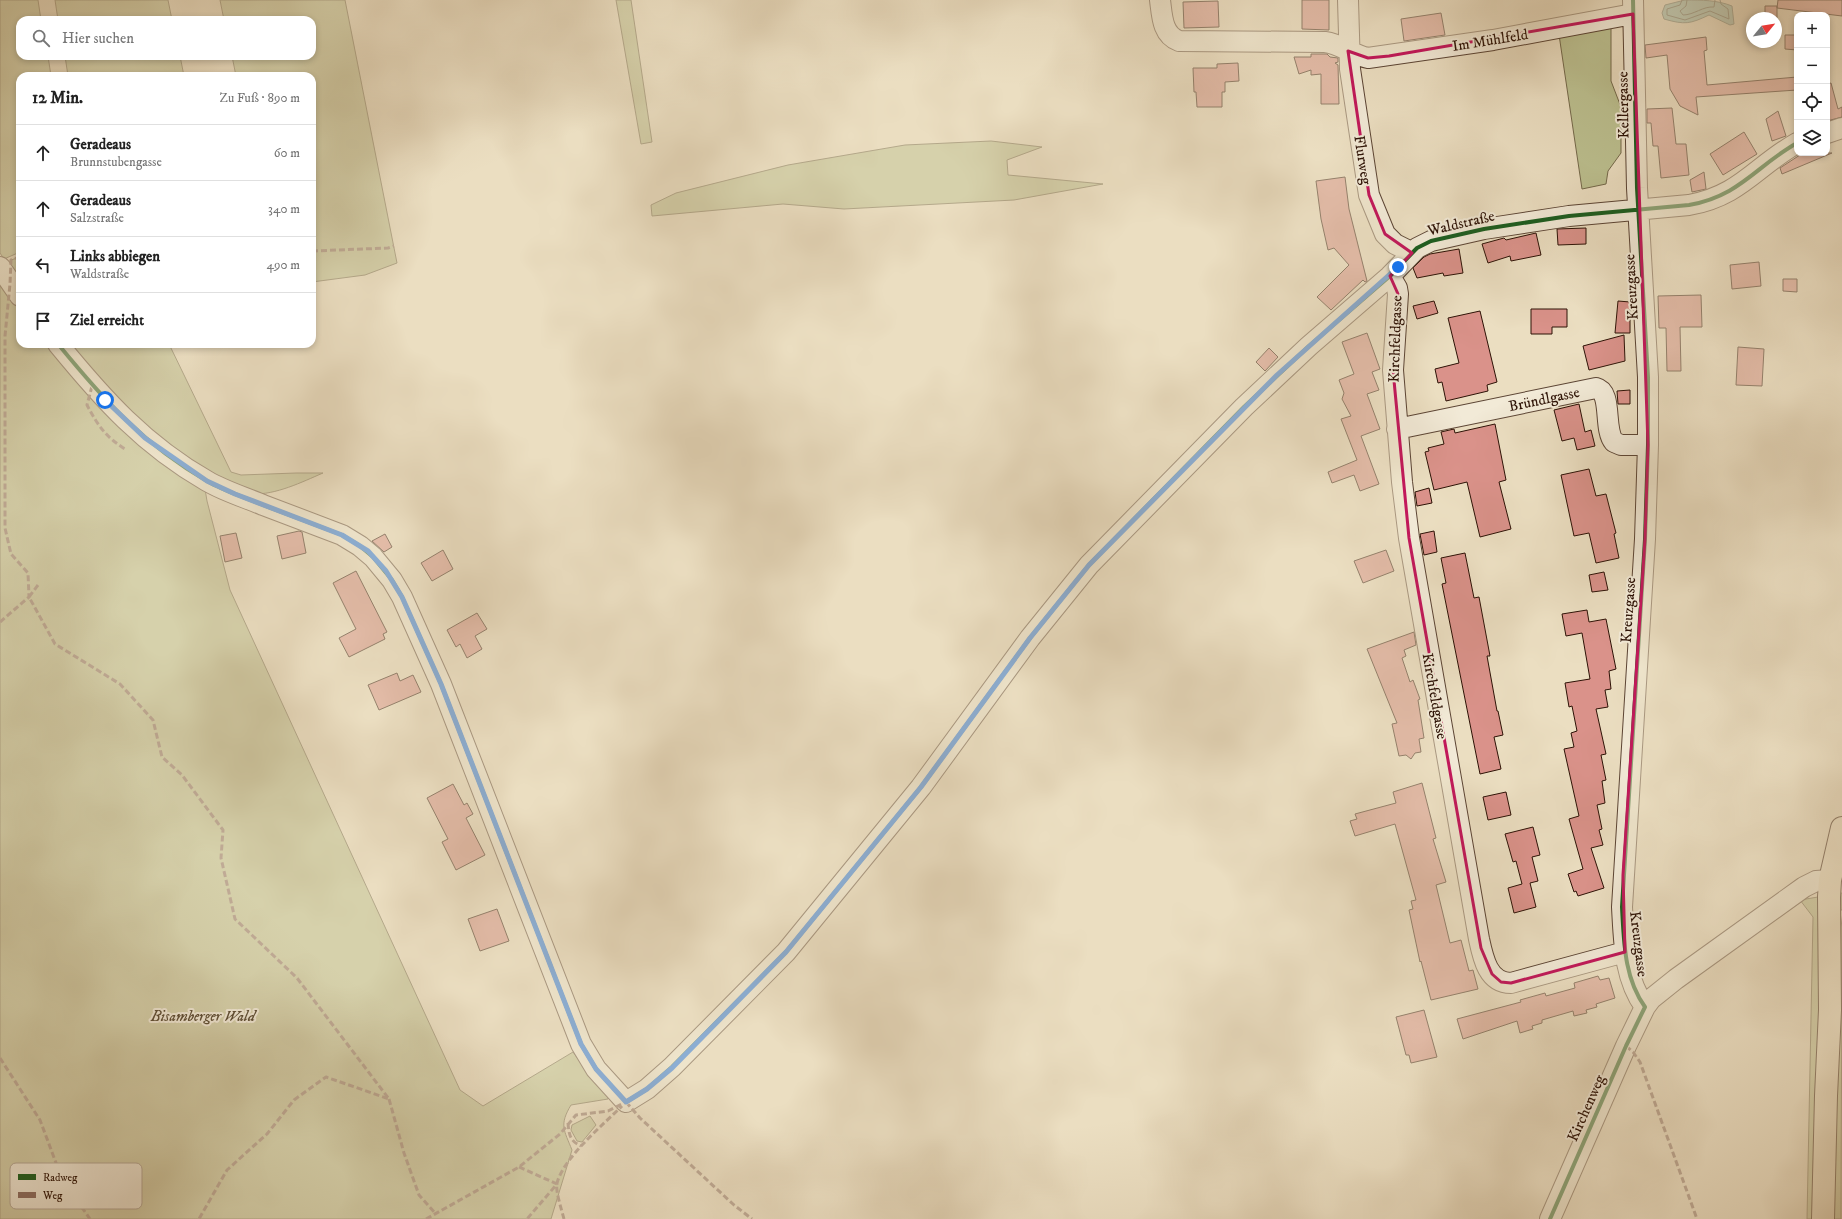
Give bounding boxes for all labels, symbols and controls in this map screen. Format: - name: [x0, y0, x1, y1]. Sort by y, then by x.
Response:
- north arrow: [1746, 12, 1782, 48]
- map controls: [1794, 12, 1830, 156]
- button: +: [1794, 12, 1830, 48]
- search box: [16, 16, 316, 60]
- street label: Im Mühlfeld: [1451, 25, 1530, 56]
- icon: search: [30, 27, 52, 49]
- text: Hier suchen: [62, 29, 134, 48]
- button: −: [1794, 48, 1830, 84]
- street label: Kellergasse: [1613, 71, 1634, 139]
- button: locate: [1794, 84, 1830, 120]
- text: 12 Min.: [32, 87, 83, 109]
- text: Zu Fuß · 890 m: [220, 90, 300, 106]
- button: layers: [1794, 120, 1830, 156]
- street label: Flurweg: [1349, 134, 1376, 187]
- text: Geradeaus: [70, 135, 131, 154]
- icon: ahead: [32, 142, 54, 164]
- text: 60 m: [274, 145, 300, 161]
- text: Brunnstubengasse: [70, 154, 162, 170]
- text: Geradeaus: [70, 191, 131, 210]
- icon: ahead: [32, 198, 54, 220]
- text: 340 m: [268, 201, 300, 217]
- street label: Waldstraße: [1425, 207, 1497, 241]
- text: Salzstraße: [70, 210, 124, 226]
- text: Links abbiegen: [70, 247, 160, 266]
- icon: left: [32, 254, 54, 276]
- street label: Kreuzgasse: [1620, 254, 1643, 320]
- text: 490 m: [266, 257, 300, 273]
- route end: [1389, 258, 1407, 276]
- text: Waldstraße: [70, 266, 129, 282]
- street label: Kirchfeldgasse: [1384, 295, 1407, 383]
- icon: arrive: [32, 310, 54, 332]
- text: Ziel erreicht: [70, 311, 144, 330]
- street label: Bründlgasse: [1507, 383, 1581, 416]
- route start: [96, 391, 114, 409]
- street label: Kreuzgasse: [1617, 576, 1640, 644]
- street label: Kirchfeldgasse: [1418, 652, 1451, 741]
- street label: Kreuzgasse: [1625, 910, 1652, 978]
- park label: Bisamberger Wald: [150, 1007, 258, 1026]
- street label: Kirchenweg: [1563, 1071, 1610, 1145]
- legend: [10, 1163, 142, 1209]
- text: Radweg: [43, 1171, 78, 1185]
- text: Weg: [42, 1189, 63, 1203]

